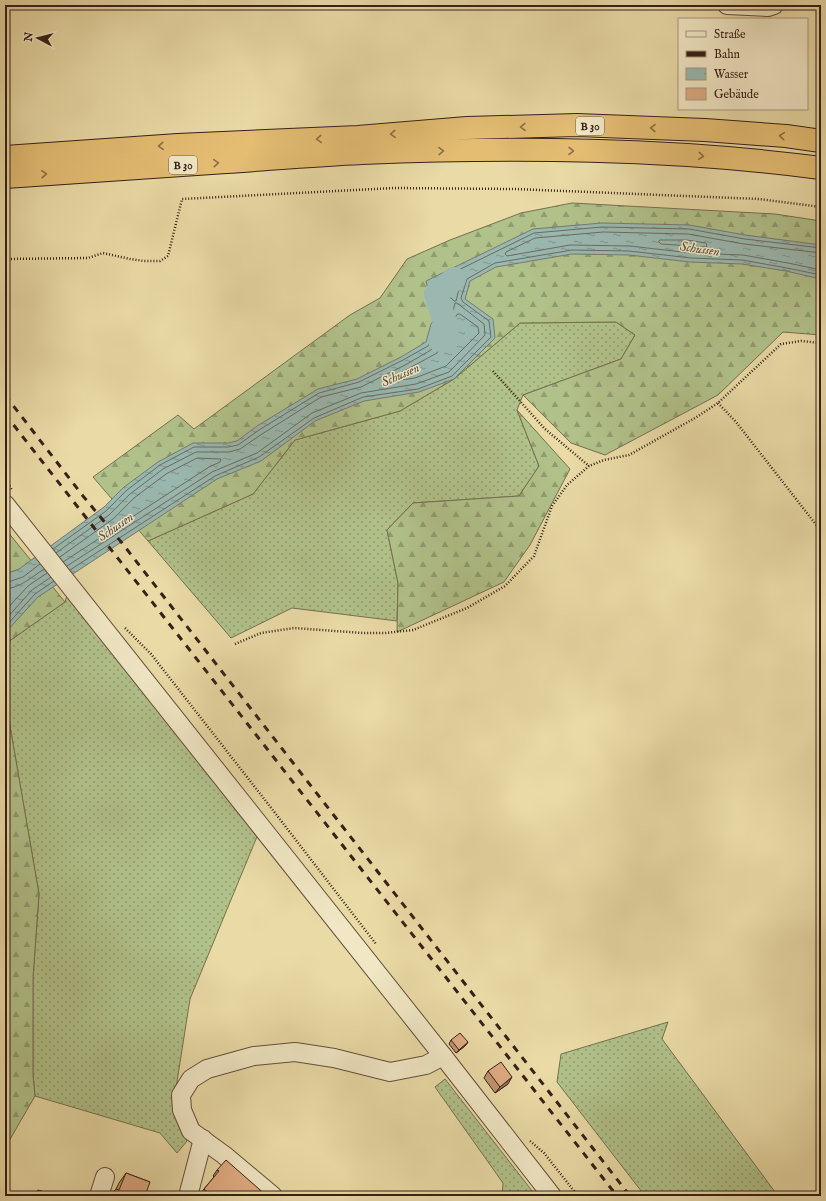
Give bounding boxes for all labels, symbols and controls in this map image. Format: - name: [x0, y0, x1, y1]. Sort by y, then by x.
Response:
- north arrow: [18, 18, 58, 58]
- legend: [678, 18, 808, 110]
- text: Straße: [714, 27, 746, 42]
- text: N: [21, 31, 37, 43]
- text: Bahn: [714, 47, 741, 62]
- text: Wasser: [714, 67, 749, 82]
- text: Gebäude: [714, 87, 759, 102]
- road number: B 30: [576, 117, 604, 135]
- one-way arrow: [520, 123, 526, 131]
- one-way arrow: [650, 124, 656, 132]
- one-way arrow: [390, 130, 396, 139]
- one-way arrow: [779, 132, 785, 141]
- one-way arrow: [316, 134, 322, 143]
- one-way arrow: [158, 142, 164, 151]
- one-way arrow: [438, 147, 444, 155]
- one-way arrow: [568, 147, 574, 155]
- one-way arrow: [698, 151, 704, 160]
- road number: B 30: [169, 156, 197, 174]
- one-way arrow: [213, 159, 219, 168]
- one-way arrow: [41, 170, 47, 179]
- water label: Schussen: [679, 238, 721, 261]
- water label: Schussen: [379, 359, 422, 391]
- water label: Schussen: [95, 509, 137, 546]

